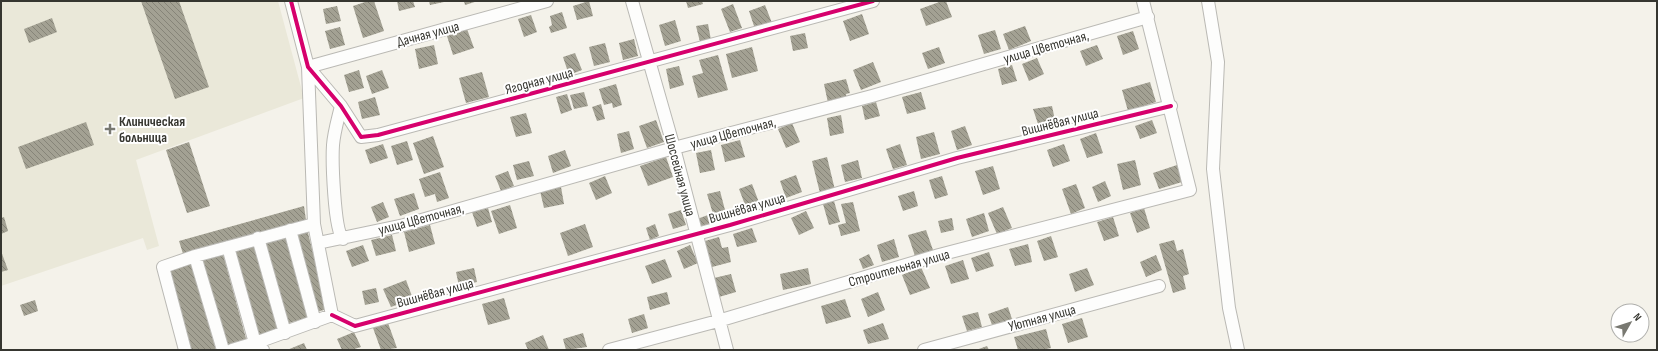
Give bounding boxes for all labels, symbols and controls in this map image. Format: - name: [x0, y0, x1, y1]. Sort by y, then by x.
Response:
- street label: Дачная улица: [395, 18, 461, 50]
- street label: улица Цветочная,: [1001, 27, 1091, 67]
- street label: Ягодная улица: [503, 64, 575, 98]
- street label: Вишнёвая улица: [1020, 104, 1100, 140]
- place label: Клиническая больница: [119, 113, 185, 146]
- street label: улица Цветочная,: [688, 113, 778, 153]
- marker: Клиническая больница: [104, 123, 116, 135]
- street label: Шоссейная улица: [661, 132, 699, 218]
- street label: Вишнёвая улица: [707, 189, 787, 227]
- street label: улица Цветочная,: [376, 199, 466, 239]
- street label: Строительная улица: [846, 245, 952, 291]
- street label: Вишнёвая улица: [395, 275, 475, 311]
- street label: Уютная улица: [1006, 301, 1078, 335]
- north arrow: [1610, 303, 1650, 343]
- text: N: [1630, 311, 1644, 323]

